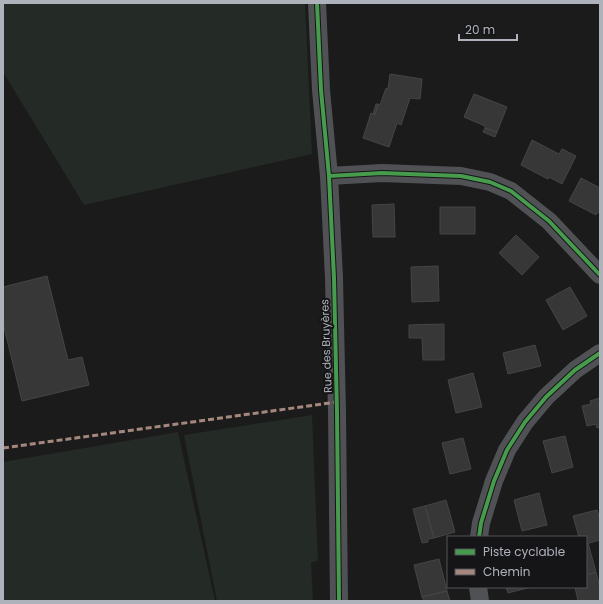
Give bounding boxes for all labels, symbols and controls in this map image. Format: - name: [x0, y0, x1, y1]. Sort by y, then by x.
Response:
- scale bar: [459, 16, 517, 42]
- text: 20 m: [465, 21, 495, 38]
- street label: Rue des Bruyères: [316, 299, 336, 393]
- legend: [447, 536, 587, 588]
- text: Piste cyclable: [483, 543, 565, 560]
- text: Chemin: [483, 563, 530, 580]

